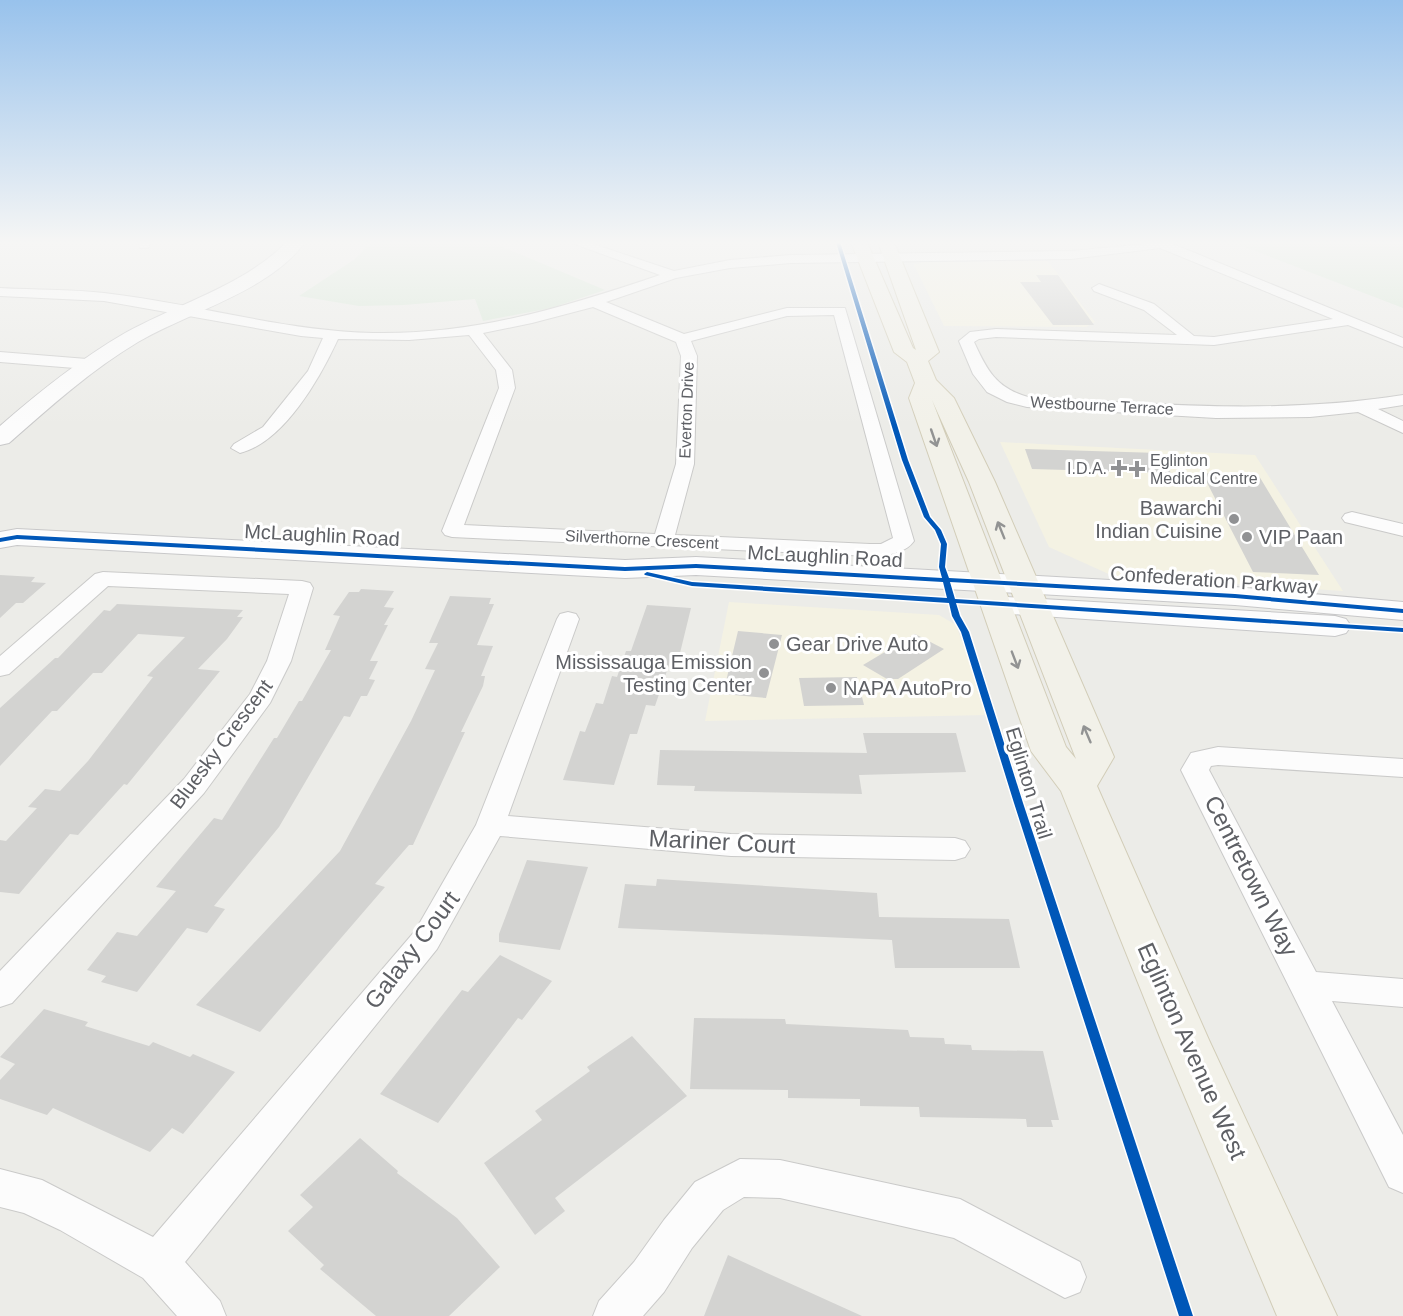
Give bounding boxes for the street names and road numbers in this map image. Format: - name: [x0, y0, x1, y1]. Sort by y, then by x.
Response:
- street label: Everton Drive: [676, 361, 697, 459]
- street label: Westbourne Terrace: [1030, 393, 1174, 418]
- street label: McLaughlin Road: [244, 520, 400, 550]
- street label: Silverthorne Crescent: [565, 527, 720, 552]
- street label: McLaughlin Road: [747, 541, 903, 571]
- street label: Confederation Parkway: [1110, 562, 1318, 598]
- street label: Bluesky Crescent: [165, 675, 277, 813]
- street label: Eglinton Trail: [1002, 724, 1056, 842]
- street label: Centretown Way: [1199, 791, 1304, 961]
- street label: Mariner Court: [648, 824, 796, 859]
- street label: Galaxy Court: [359, 885, 465, 1014]
- street label: Eglinton Avenue West: [1133, 938, 1252, 1163]

